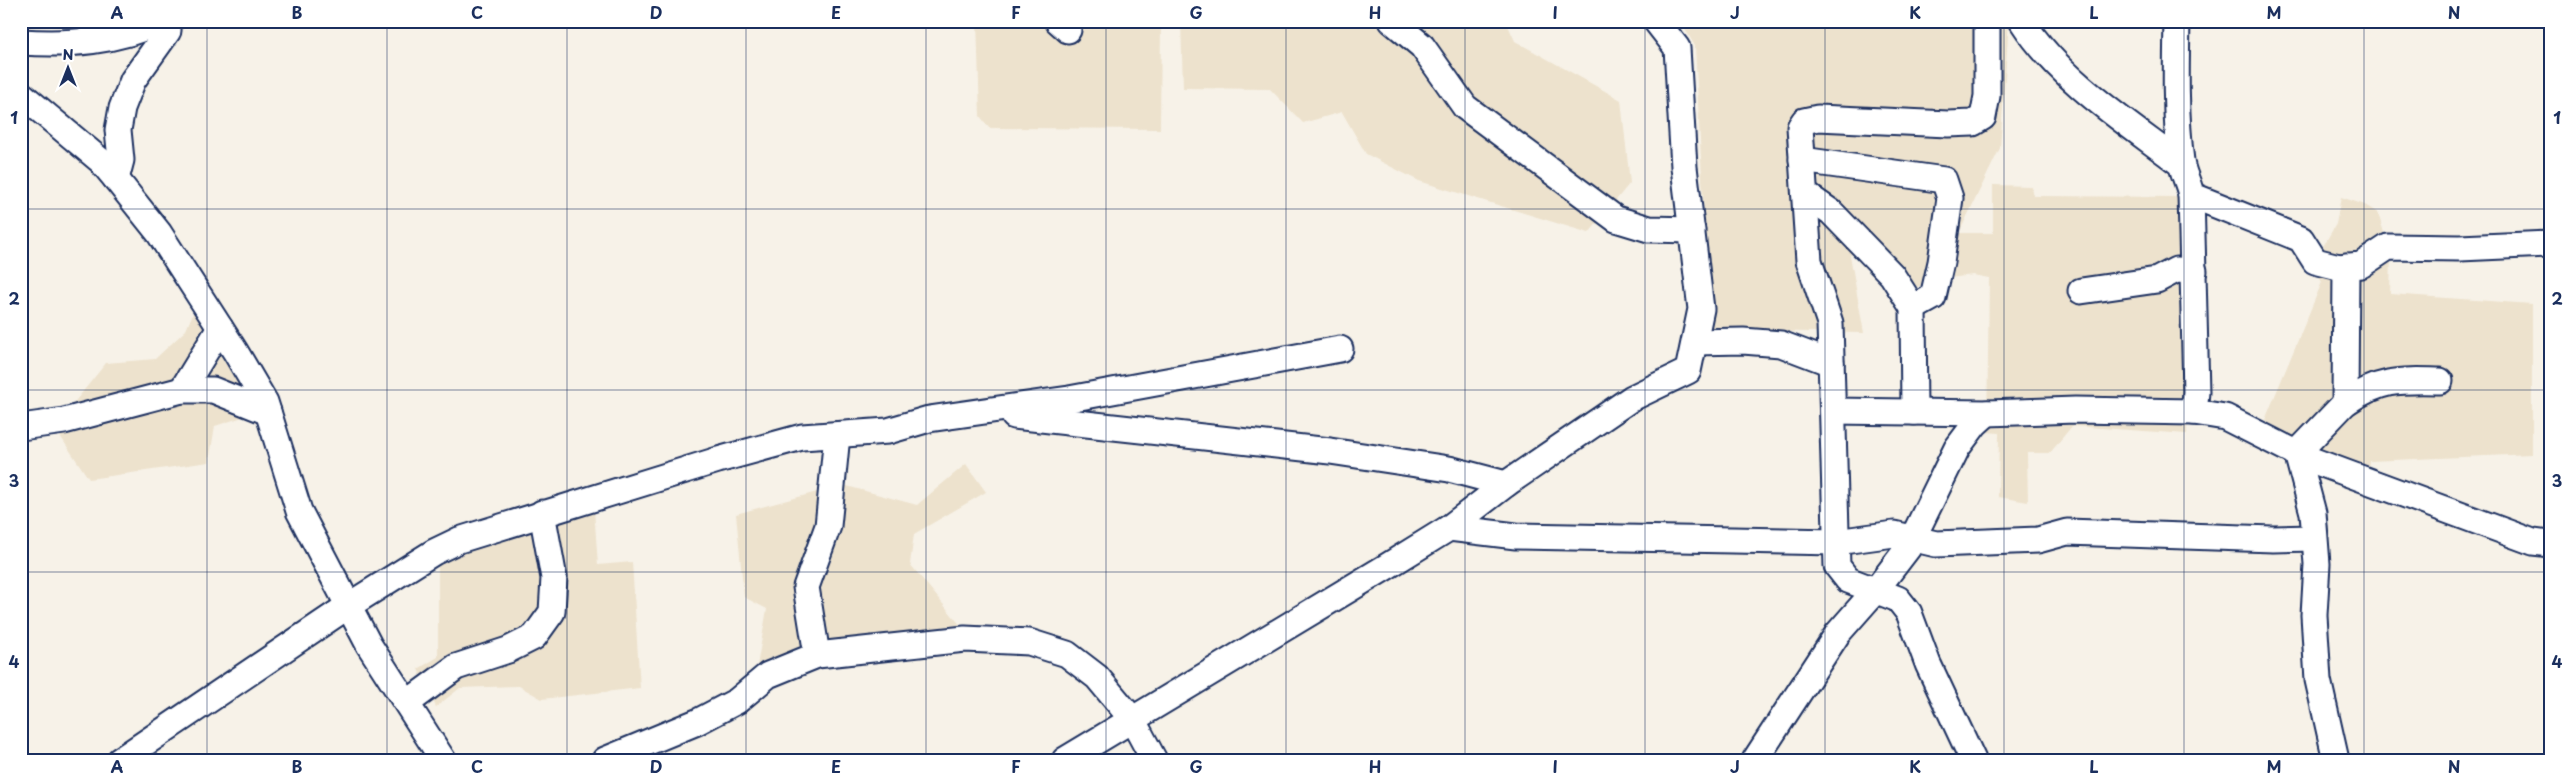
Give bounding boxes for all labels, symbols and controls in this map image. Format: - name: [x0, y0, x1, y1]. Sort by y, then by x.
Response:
- text: A: [111, 0, 124, 24]
- text: B: [292, 0, 303, 24]
- text: C: [471, 0, 483, 24]
- text: D: [650, 0, 662, 24]
- text: E: [831, 0, 841, 24]
- text: F: [1011, 0, 1021, 24]
- text: G: [1189, 0, 1203, 24]
- text: H: [1369, 0, 1381, 24]
- text: I: [1552, 0, 1558, 24]
- text: J: [1730, 0, 1740, 24]
- text: K: [1909, 0, 1921, 24]
- text: L: [2089, 0, 2099, 24]
- text: M: [2266, 0, 2282, 24]
- text: N: [2448, 0, 2460, 24]
- north arrow: [42, 42, 92, 92]
- text: N: [62, 44, 74, 65]
- text: 1: [10, 105, 18, 129]
- text: 1: [2553, 105, 2561, 129]
- text: 2: [8, 286, 20, 310]
- text: 2: [2551, 286, 2563, 310]
- text: 3: [9, 468, 19, 492]
- text: 3: [2552, 468, 2562, 492]
- text: 4: [9, 649, 20, 673]
- text: 4: [2552, 649, 2563, 673]
- text: A: [111, 754, 124, 778]
- text: B: [292, 754, 303, 778]
- text: C: [471, 754, 483, 778]
- text: D: [650, 754, 662, 778]
- text: E: [831, 754, 841, 778]
- text: F: [1011, 754, 1021, 778]
- text: G: [1189, 754, 1203, 778]
- text: H: [1369, 754, 1381, 778]
- text: I: [1552, 754, 1558, 778]
- text: J: [1730, 754, 1740, 778]
- text: K: [1909, 754, 1921, 778]
- text: L: [2089, 754, 2099, 778]
- text: M: [2266, 754, 2282, 778]
- text: N: [2448, 754, 2460, 778]

